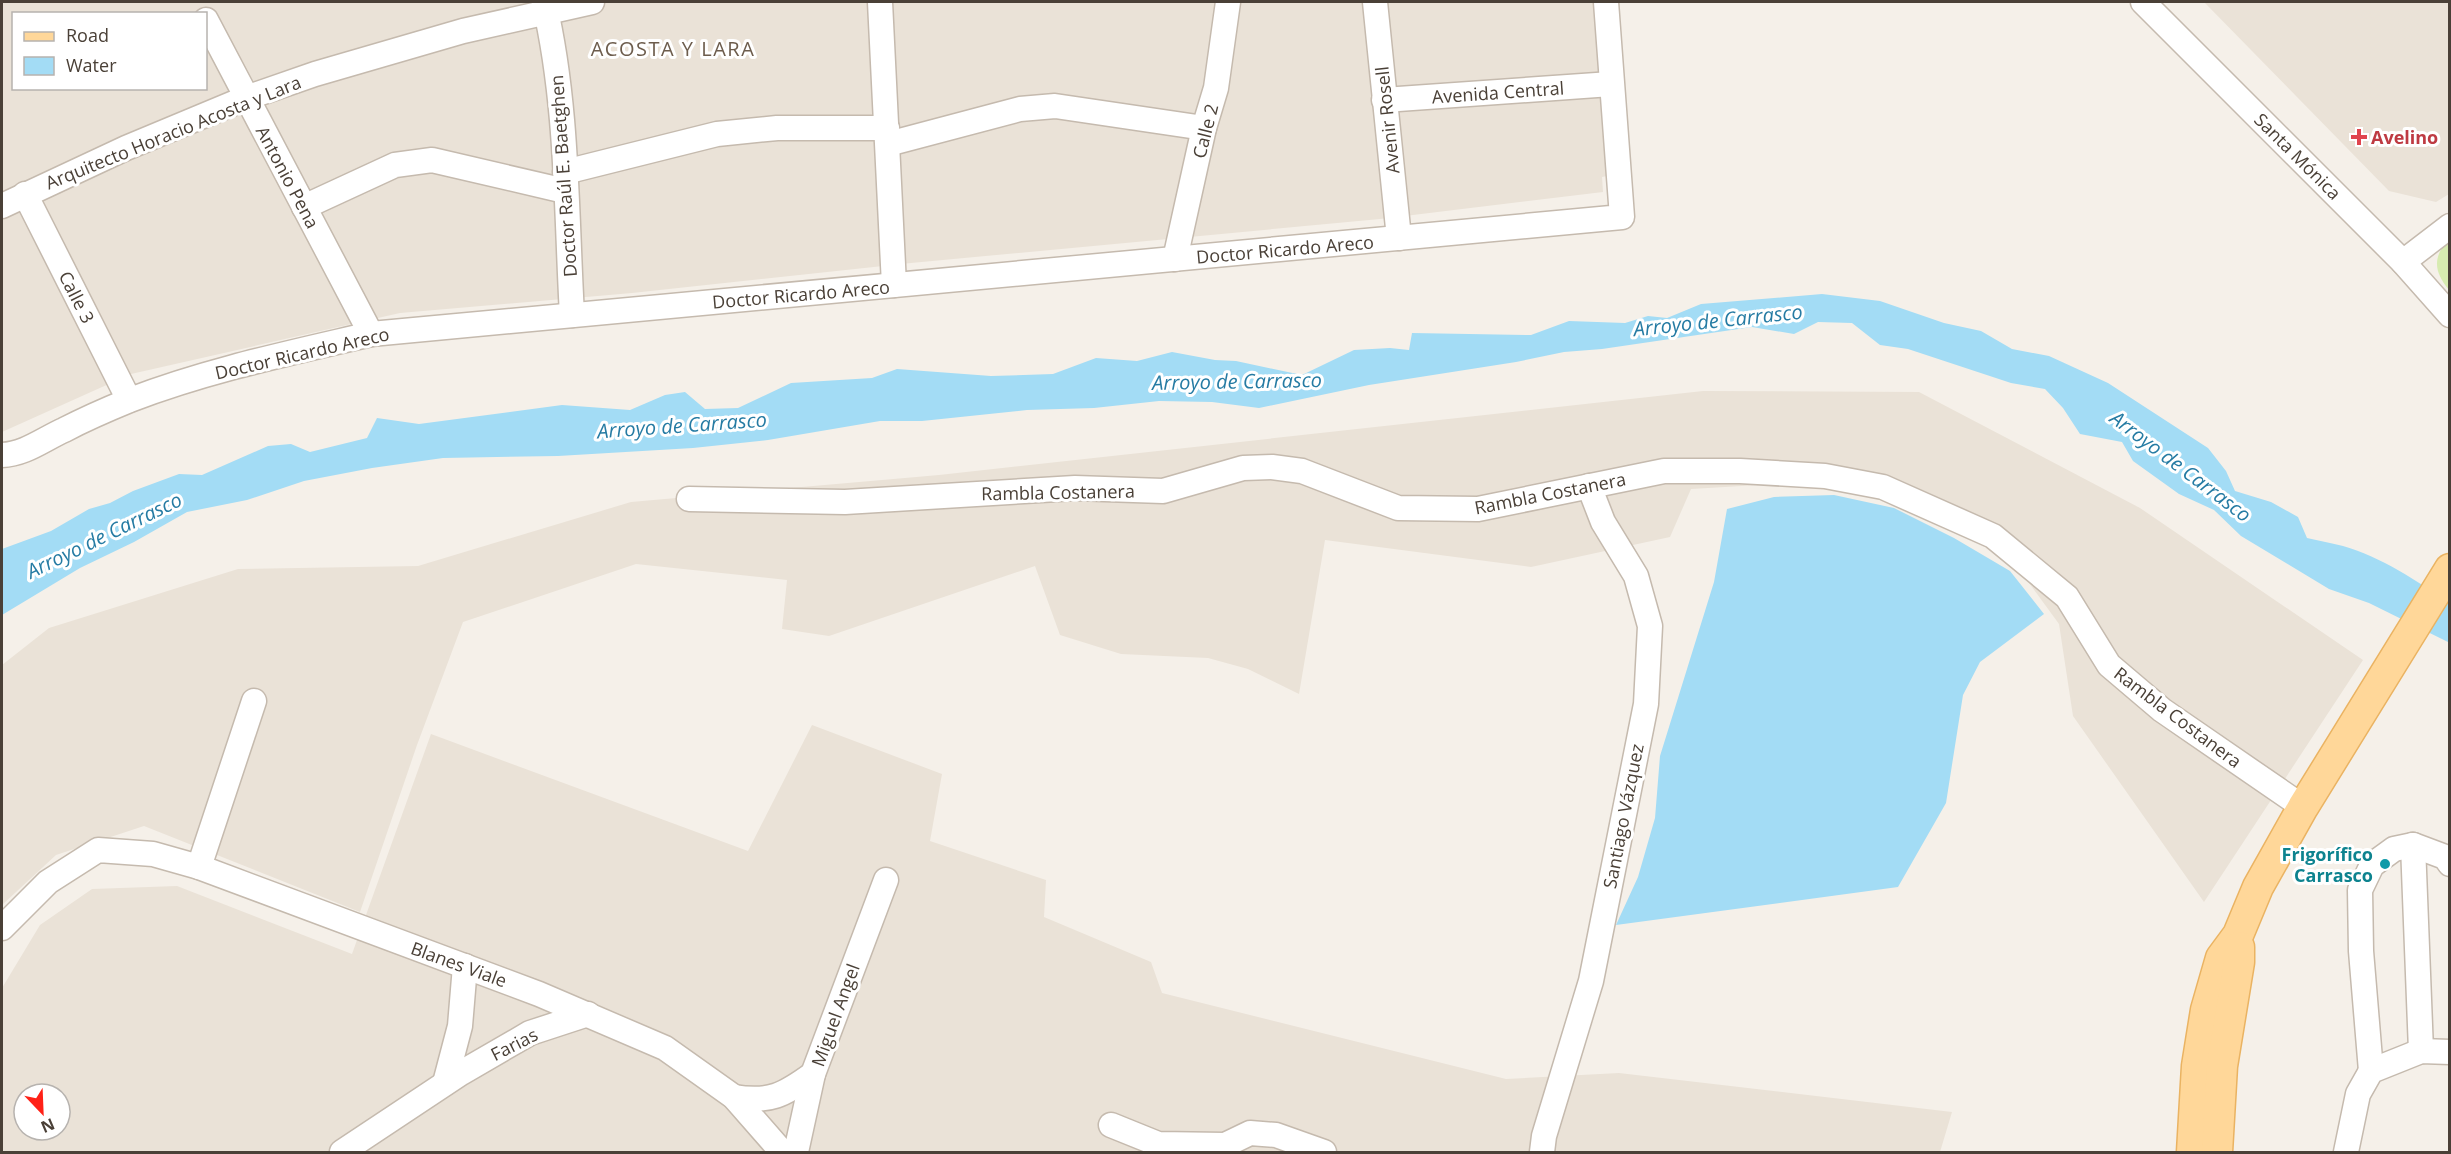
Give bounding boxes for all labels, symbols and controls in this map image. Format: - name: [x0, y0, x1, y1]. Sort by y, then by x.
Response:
- legend: [12, 12, 207, 90]
- text: Road: [66, 23, 109, 47]
- district label: ACOSTA Y LARA: [591, 35, 755, 62]
- text: Water: [66, 53, 117, 77]
- street label: Avenir Rosell: [1369, 65, 1405, 175]
- street label: Arquitecto Horacio Acosta y Lara: [42, 70, 304, 194]
- street label: Doctor Raúl E. Baetghen: [544, 74, 582, 278]
- street label: Avenida Central: [1431, 75, 1565, 109]
- street label: Calle 2: [1187, 101, 1223, 161]
- street label: Santa Mónica: [2249, 107, 2347, 205]
- street label: Antonio Pena: [251, 122, 325, 232]
- place label: Avelino: [2371, 125, 2438, 149]
- marker: Avelino: [2352, 130, 2366, 144]
- street label: Doctor Ricardo Areco: [1195, 229, 1375, 269]
- street label: Calle 3: [54, 267, 100, 327]
- street label: Doctor Ricardo Areco: [711, 274, 891, 314]
- water label: Arroyo de Carrasco: [1630, 298, 1804, 343]
- street label: Doctor Ricardo Areco: [212, 321, 392, 385]
- water label: Arroyo de Carrasco: [1150, 366, 1322, 396]
- water label: Arroyo de Carrasco: [2103, 403, 2257, 528]
- water label: Arroyo de Carrasco: [594, 406, 768, 445]
- street label: Rambla Costanera: [1472, 467, 1628, 519]
- street label: Rambla Costanera: [981, 479, 1135, 505]
- water label: Arroyo de Carrasco: [20, 486, 186, 585]
- street label: Rambla Costanera: [2109, 661, 2247, 773]
- street label: Santiago Vázquez: [1597, 742, 1649, 890]
- place label: Frigorífico Carrasco: [2282, 842, 2373, 887]
- marker: Frigorífico Carrasco: [2378, 857, 2392, 871]
- street label: Blanes Viale: [408, 936, 510, 992]
- street label: Miguel Angel: [805, 960, 865, 1070]
- street label: Farias: [486, 1022, 542, 1066]
- north arrow: [12, 1082, 72, 1142]
- text: N: [38, 1113, 58, 1138]

